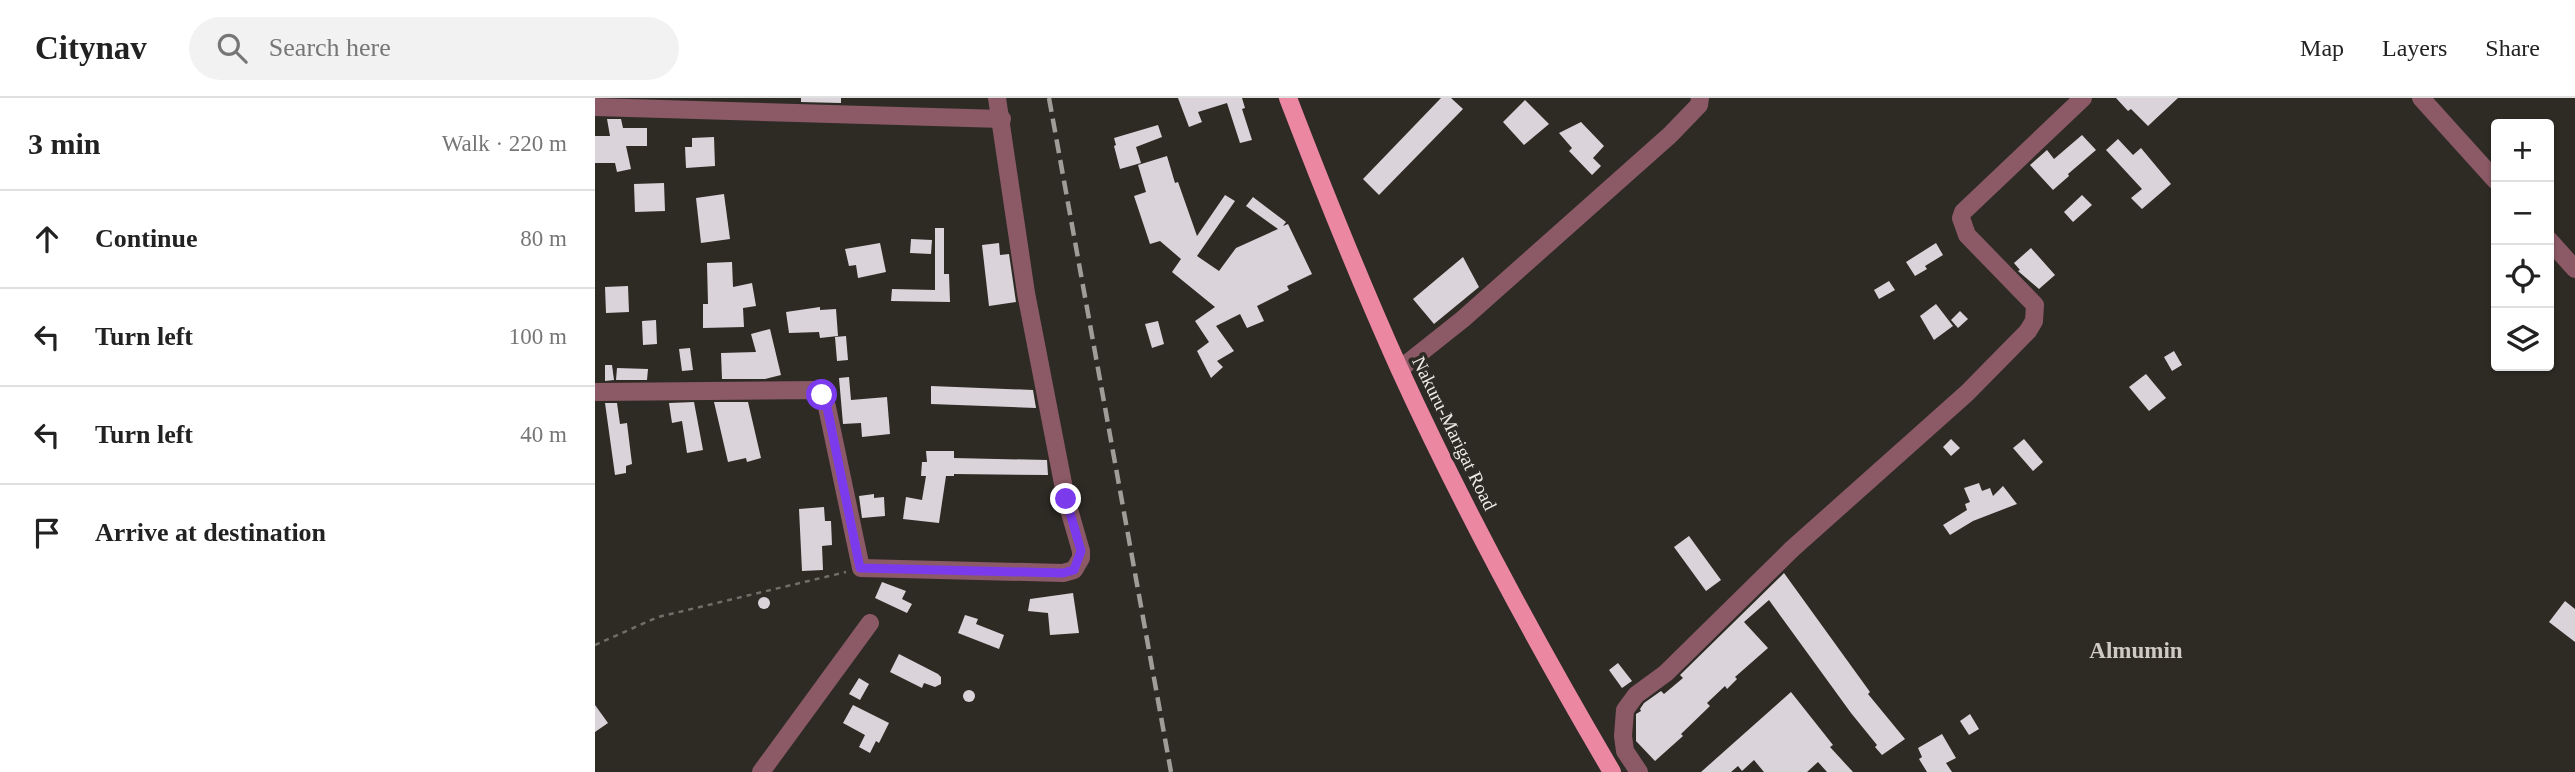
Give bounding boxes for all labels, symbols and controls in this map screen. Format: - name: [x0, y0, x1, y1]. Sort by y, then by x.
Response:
- search box: [189, 17, 679, 80]
- icon: search: [213, 29, 251, 67]
- text: Citynav: [35, 30, 147, 66]
- text: Search here: [269, 33, 391, 62]
- text: Map: [2300, 35, 2344, 61]
- text: Layers: [2382, 35, 2447, 61]
- text: Share: [2485, 35, 2540, 61]
- map controls: [2491, 119, 2554, 371]
- button: +: [2491, 119, 2554, 182]
- text: 3 min: [28, 127, 101, 160]
- text: Walk · 220 m: [442, 131, 567, 156]
- button: −: [2491, 182, 2554, 245]
- icon: ahead: [28, 220, 66, 258]
- text: Continue: [95, 224, 198, 253]
- text: 80 m: [520, 226, 567, 251]
- button: locate: [2491, 245, 2554, 308]
- button: layers: [2491, 308, 2554, 371]
- icon: left: [28, 318, 66, 356]
- text: Turn left: [95, 322, 193, 351]
- text: 100 m: [509, 324, 567, 349]
- street label: Nakuru-Marigat Road: [1408, 353, 1501, 514]
- route start: [806, 379, 837, 410]
- icon: left: [28, 416, 66, 454]
- text: Turn left: [95, 420, 193, 449]
- text: 40 m: [520, 422, 567, 447]
- route end: [1050, 483, 1081, 514]
- icon: arrive: [28, 514, 66, 552]
- text: Arrive at destination: [95, 518, 326, 547]
- district label: Almumin: [2089, 638, 2183, 663]

